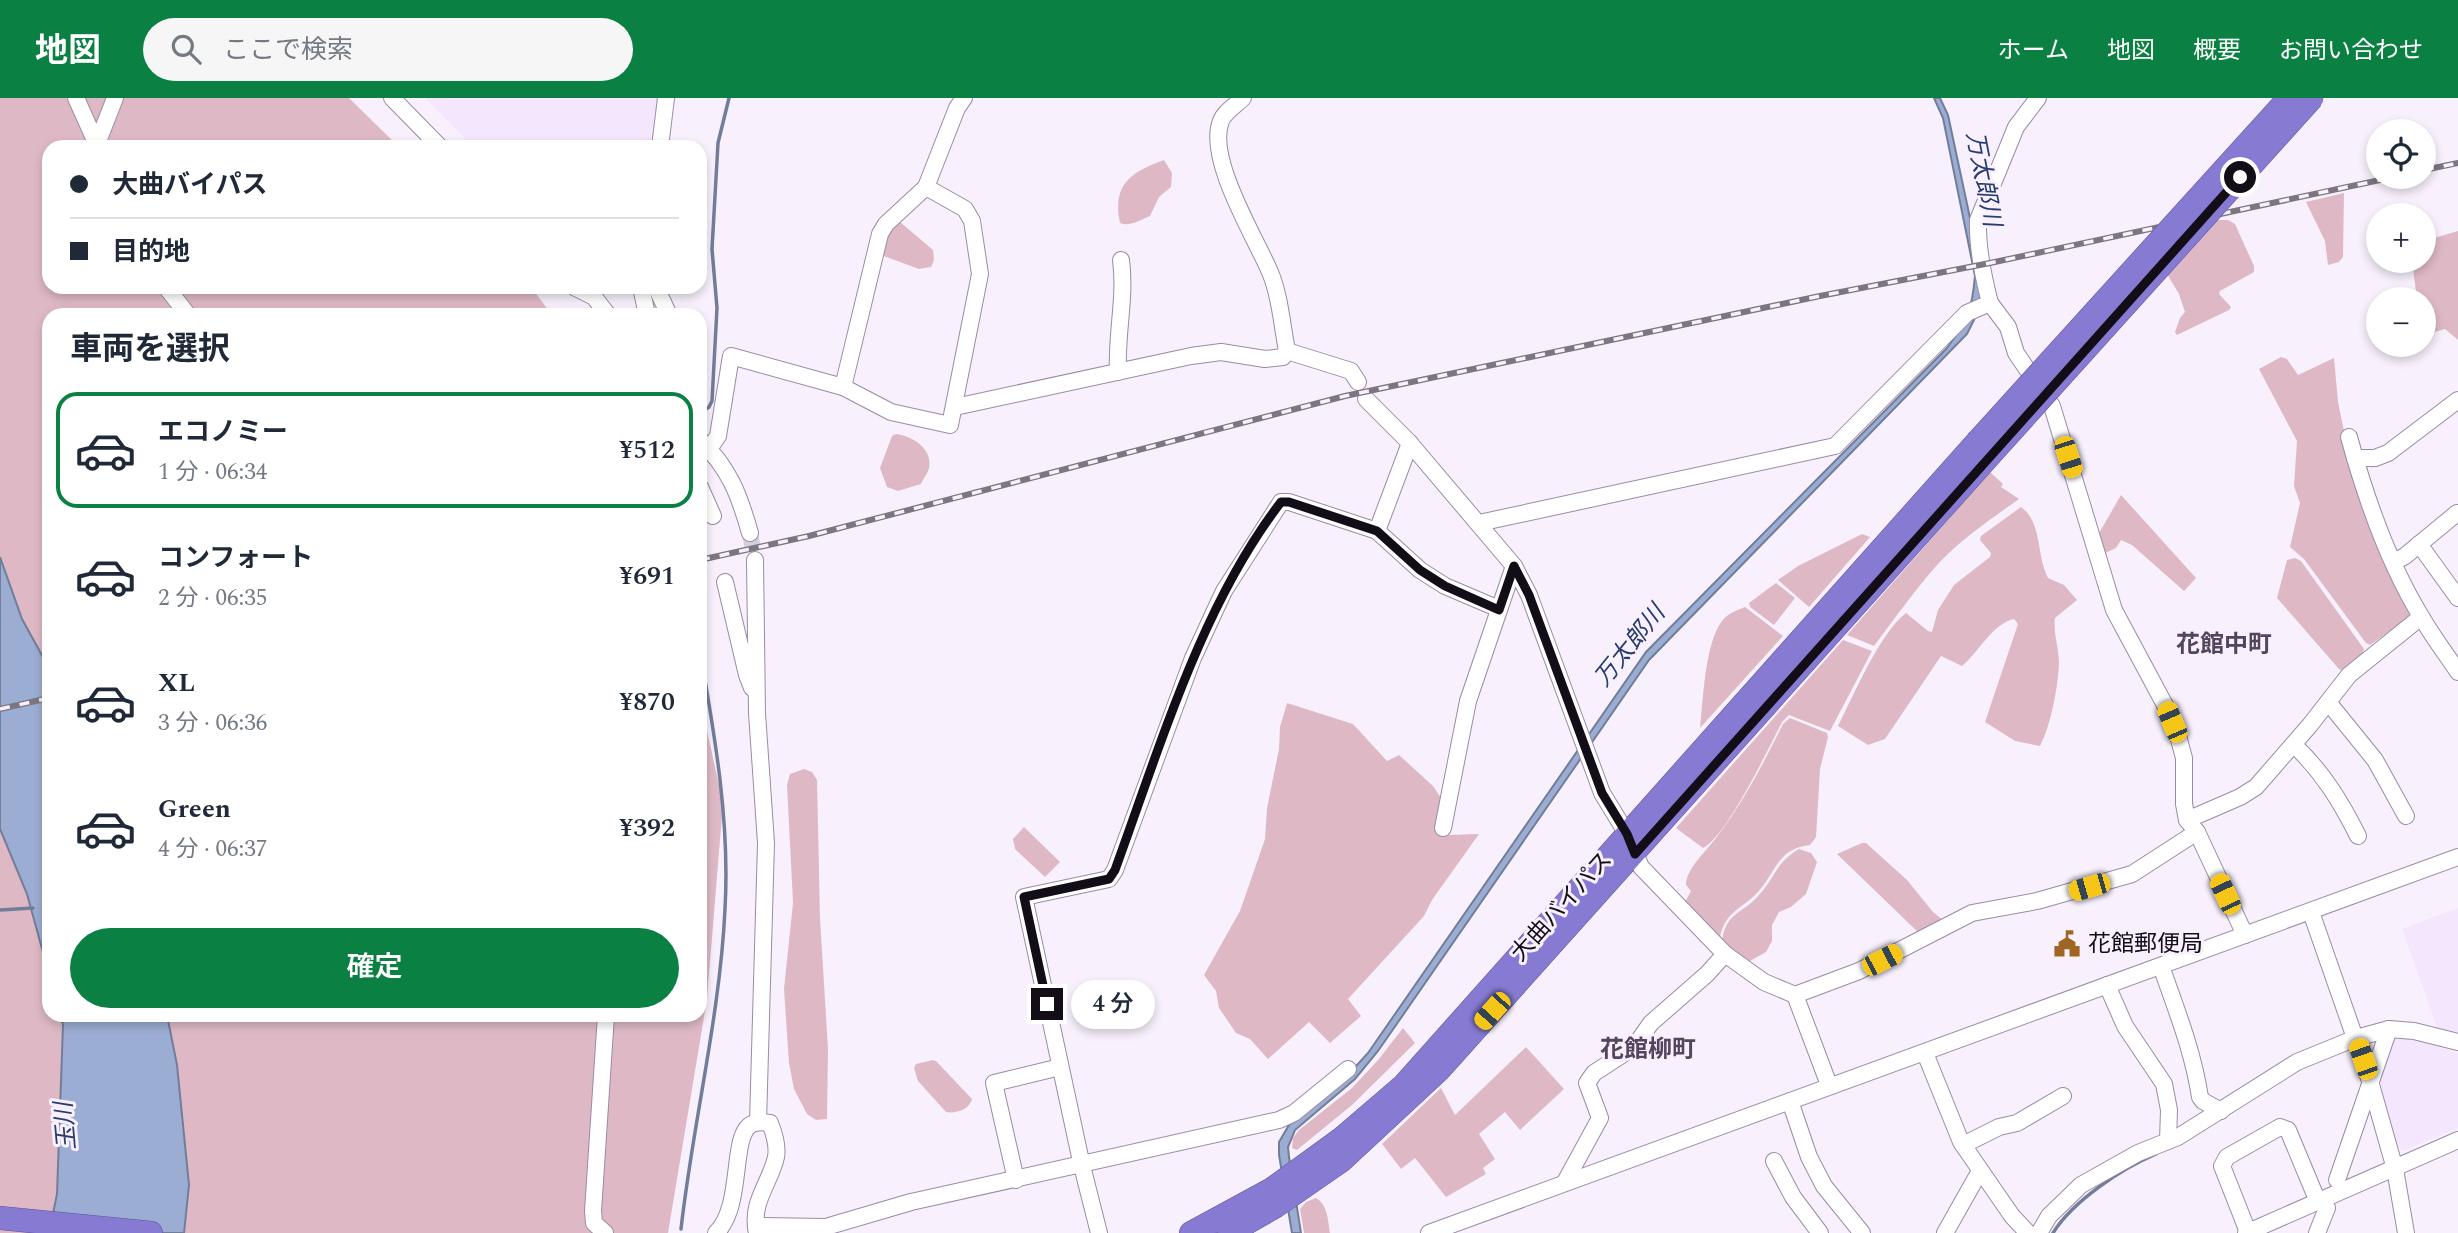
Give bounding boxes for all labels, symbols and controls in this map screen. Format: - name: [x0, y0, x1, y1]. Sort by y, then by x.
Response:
- search box: [143, 18, 633, 81]
- text: 地図: [35, 26, 101, 76]
- icon: search: [167, 30, 205, 68]
- text: ここで検索: [223, 30, 353, 70]
- text: ホーム: [1998, 33, 2069, 69]
- text: 地図: [2107, 33, 2155, 69]
- text: 概要: [2193, 33, 2241, 69]
- text: お問い合わせ: [2279, 33, 2423, 69]
- map controls: [2366, 119, 2436, 357]
- button: locate: [2366, 119, 2436, 189]
- water label: 万太郎川: [1956, 128, 2010, 232]
- route start: [2224, 161, 2256, 193]
- text: 大曲バイパス: [112, 165, 267, 205]
- button: +: [2366, 203, 2436, 273]
- text: 目的地: [112, 232, 190, 272]
- button: −: [2366, 287, 2436, 357]
- text: 車両を選択: [70, 325, 230, 374]
- text: エコノミー: [158, 412, 288, 452]
- icon: car: [74, 419, 137, 482]
- text: ¥512: [619, 430, 675, 470]
- car: [2052, 434, 2085, 480]
- text: 1 分 · 06:34: [158, 455, 267, 490]
- text: コンフォート: [158, 538, 313, 578]
- icon: car: [74, 545, 137, 608]
- text: ¥691: [619, 556, 675, 596]
- text: 2 分 · 06:35: [158, 581, 267, 616]
- water label: 万太郎川: [1586, 595, 1676, 695]
- district label: 花館中町: [2176, 627, 2272, 663]
- text: XL: [158, 663, 195, 703]
- icon: car: [74, 671, 137, 734]
- text: ¥870: [619, 682, 675, 722]
- car: [2155, 699, 2190, 745]
- text: 3 分 · 06:36: [158, 706, 267, 741]
- text: Green: [158, 789, 231, 829]
- icon: car: [74, 797, 137, 860]
- text: ¥392: [619, 808, 675, 848]
- text: 4 分 · 06:37: [158, 832, 267, 867]
- street label: 大曲バイパス: [1503, 844, 1621, 970]
- car: [2066, 871, 2113, 903]
- car: [2207, 871, 2244, 917]
- place label: 花館郵便局: [2088, 927, 2203, 962]
- button: 確定: [70, 928, 679, 1008]
- public building icon: 花館郵便局: [2052, 929, 2082, 959]
- car: [1859, 941, 1906, 979]
- callout: 4 分: [1072, 979, 1156, 1028]
- text: 4 分: [1092, 987, 1134, 1022]
- route end: [1031, 988, 1063, 1020]
- car: [1471, 988, 1514, 1034]
- district label: 花館柳町: [1600, 1032, 1696, 1068]
- car: [2347, 1036, 2380, 1082]
- water label: 玉川: [46, 1098, 86, 1151]

